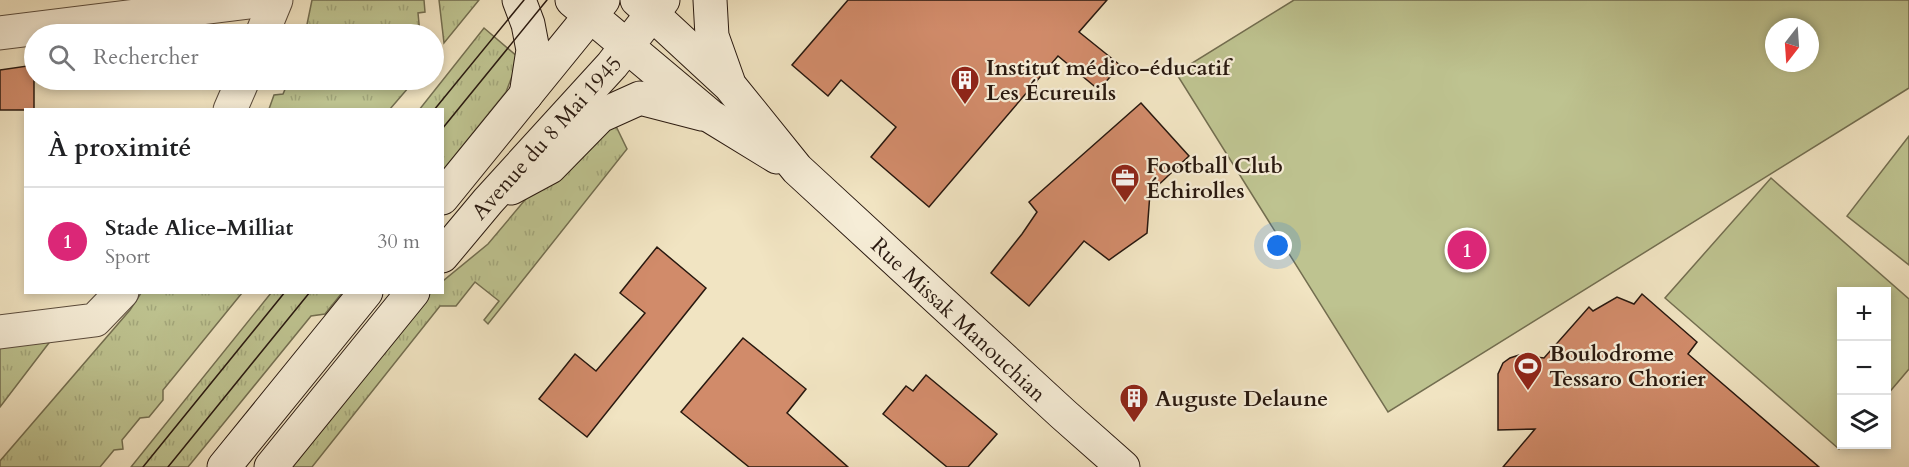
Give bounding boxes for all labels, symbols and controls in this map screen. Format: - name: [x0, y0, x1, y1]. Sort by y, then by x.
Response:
- north arrow: [1765, 18, 1819, 72]
- search box: [24, 24, 444, 90]
- icon: search: [45, 41, 78, 74]
- text: Rechercher: [93, 42, 198, 72]
- street label: Avenue du 8 Mai 1945: [465, 49, 629, 226]
- place label: Institut médico-éducatif Les Écureuils: [986, 53, 1233, 108]
- building icon: Institut médico-éducatif Les Écureuils: [949, 64, 981, 106]
- text: À proximité: [48, 130, 191, 165]
- place label: Football Club Échirolles: [1146, 151, 1283, 206]
- office icon: Football Club Échirolles: [1109, 162, 1141, 204]
- text: Stade Alice-Milliat: [105, 213, 293, 243]
- text: 1: [62, 228, 73, 255]
- text: 30 m: [377, 228, 420, 255]
- pin: 1: [1448, 228, 1486, 272]
- street label: Rue Missak Manouchian: [864, 231, 1053, 409]
- your location: [1263, 231, 1292, 260]
- text: Sport: [105, 243, 150, 270]
- map controls: [1837, 287, 1891, 449]
- button: +: [1837, 287, 1891, 341]
- place label: Boulodrome Tessaro Chorier: [1549, 339, 1706, 394]
- button: −: [1837, 341, 1891, 395]
- sports icon: Boulodrome Tessaro Chorier: [1512, 350, 1544, 392]
- building icon: Auguste Delaune: [1118, 382, 1150, 424]
- place label: Auguste Delaune: [1155, 384, 1328, 414]
- button: layers: [1837, 395, 1891, 449]

